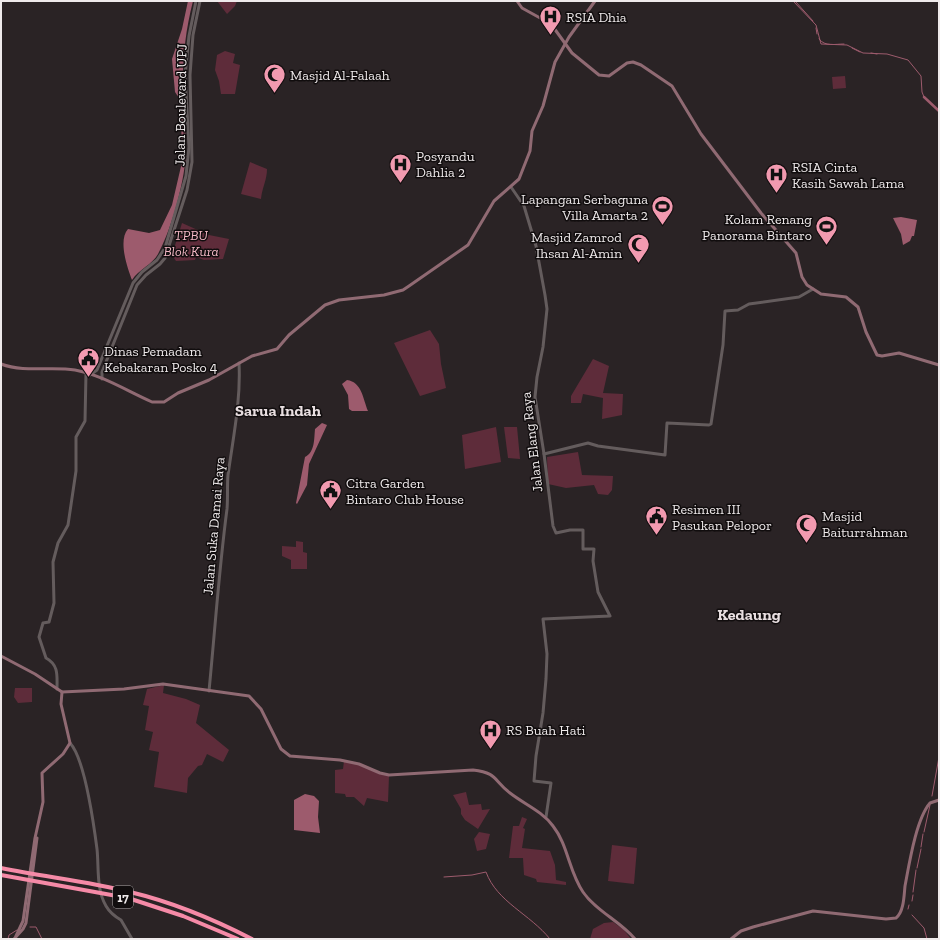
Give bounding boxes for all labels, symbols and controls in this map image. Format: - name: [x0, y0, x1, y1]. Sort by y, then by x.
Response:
- hospital icon: RSIA Dhia: [538, 4, 564, 37]
- place label: RSIA Dhia: [566, 9, 627, 26]
- street label: Jalan Boulevard UPJ: [171, 44, 191, 166]
- mosque icon: Masjid Al-Falaah: [262, 62, 288, 95]
- place label: Masjid Al-Falaah: [290, 67, 390, 84]
- place label: Posyandu Dahlia 2: [416, 148, 475, 181]
- hospital icon: Posyandu Dahlia 2: [388, 151, 414, 184]
- place label: RSIA Cinta Kasih Sawah Lama: [792, 159, 904, 192]
- hospital icon: RSIA Cinta Kasih Sawah Lama: [763, 162, 789, 195]
- place label: Lapangan Serbaguna Villa Amarta 2: [521, 191, 648, 224]
- sports icon: Lapangan Serbaguna Villa Amarta 2: [650, 194, 676, 227]
- place label: Kolam Renang Panorama Bintaro: [702, 211, 812, 244]
- sports icon: Kolam Renang Panorama Bintaro: [814, 214, 840, 247]
- park label: TPBU Blok Kura: [163, 227, 219, 260]
- place label: Masjid Zamrod Ihsan Al-Amin: [531, 229, 622, 262]
- mosque icon: Masjid Zamrod Ihsan Al-Amin: [625, 232, 651, 265]
- place label: Dinas Pemadam Kebakaran Posko 4: [104, 343, 218, 376]
- public building icon: Dinas Pemadam Kebakaran Posko 4: [76, 346, 102, 379]
- street label: Jalan Elang Raya: [517, 391, 547, 493]
- district label: Sarua Indah: [235, 401, 322, 420]
- street label: Jalan Suka Damai Raya: [199, 456, 229, 596]
- place label: Citra Garden Bintaro Club House: [346, 475, 464, 508]
- public building icon: Citra Garden Bintaro Club House: [318, 478, 344, 511]
- place label: Resimen III Pasukan Pelopor: [672, 501, 772, 534]
- public building icon: Resimen III Pasukan Pelopor: [644, 504, 670, 537]
- place label: Masjid Baiturrahman: [822, 508, 907, 541]
- mosque icon: Masjid Baiturrahman: [793, 511, 819, 544]
- district label: Kedaung: [717, 605, 781, 624]
- hospital icon: RS Buah Hati: [478, 717, 504, 750]
- place label: RS Buah Hati: [506, 722, 586, 739]
- road number: 17: [113, 886, 133, 908]

